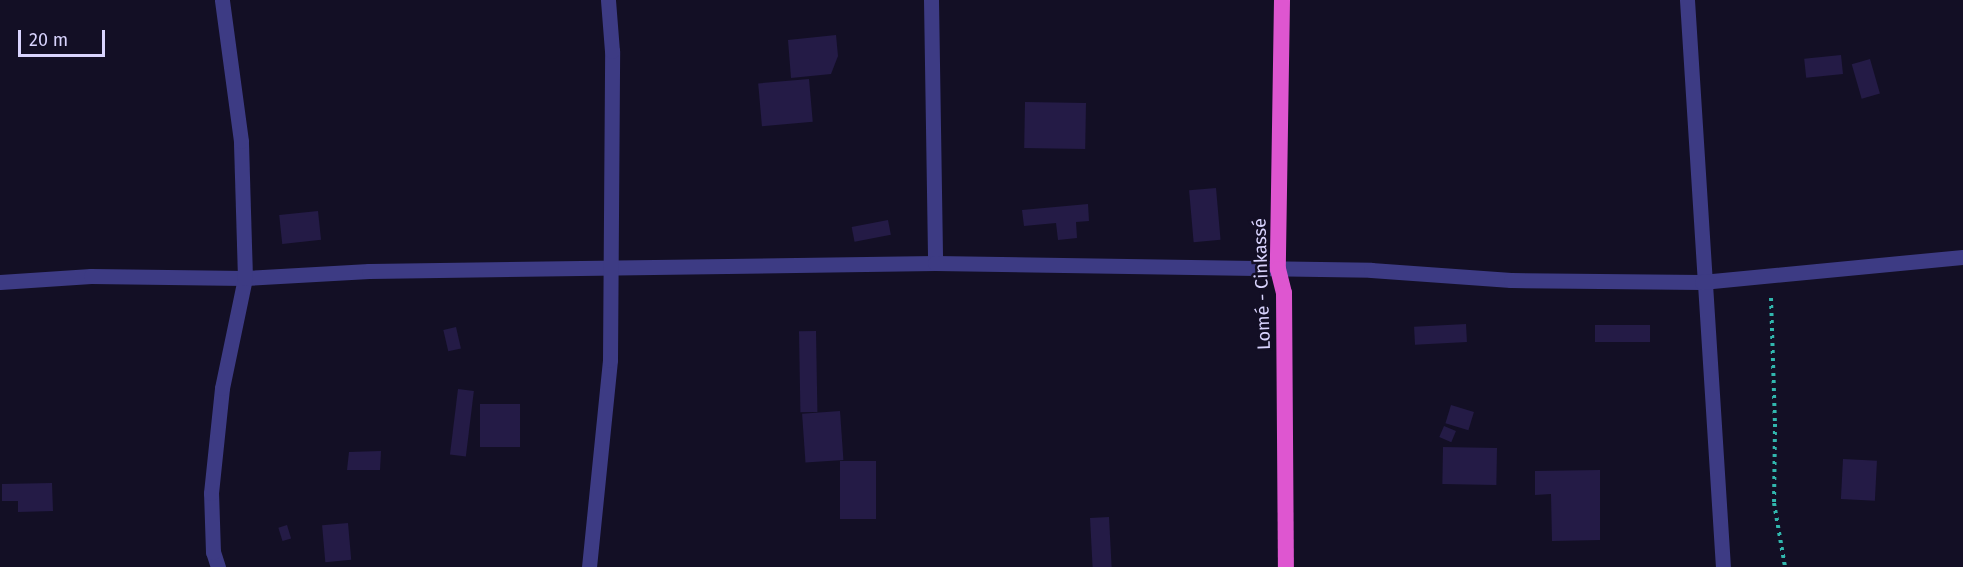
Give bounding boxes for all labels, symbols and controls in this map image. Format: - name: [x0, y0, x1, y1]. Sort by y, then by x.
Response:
- scale bar: [21, 18, 108, 56]
- text: 20 m: [29, 29, 68, 51]
- street label: Lomé - Cinkassé: [1249, 218, 1275, 350]

